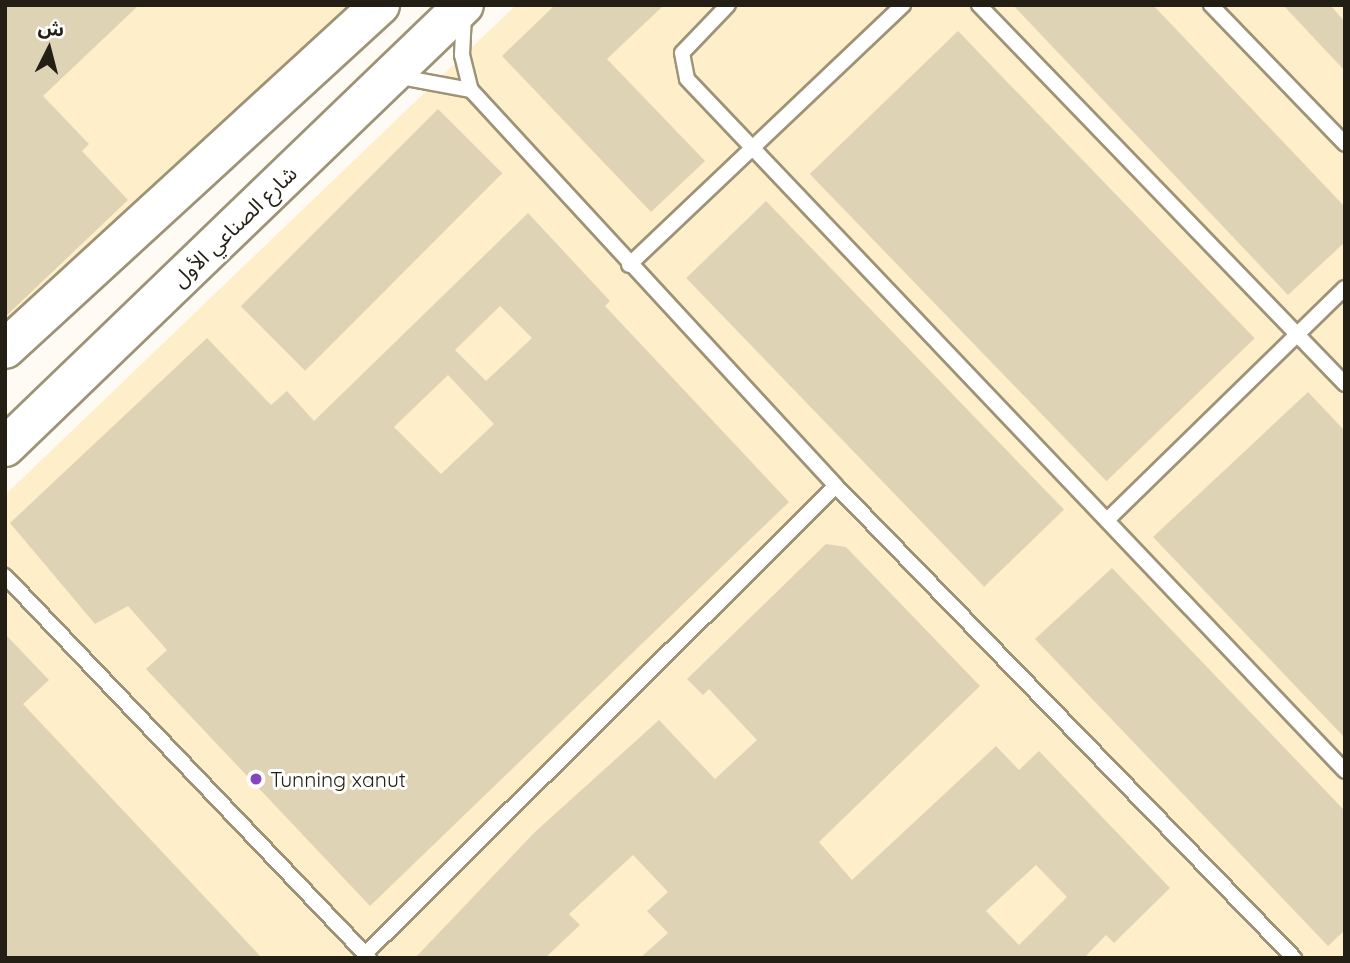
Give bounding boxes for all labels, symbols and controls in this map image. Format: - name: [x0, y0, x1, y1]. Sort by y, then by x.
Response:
- north arrow: [14, 14, 84, 84]
- text: ش: [37, 15, 65, 41]
- street label: شارع الصناعي الأول: [167, 160, 301, 292]
- place label: Tunning xanut: [270, 766, 406, 792]
- marker: Tunning xanut: [248, 771, 264, 787]

